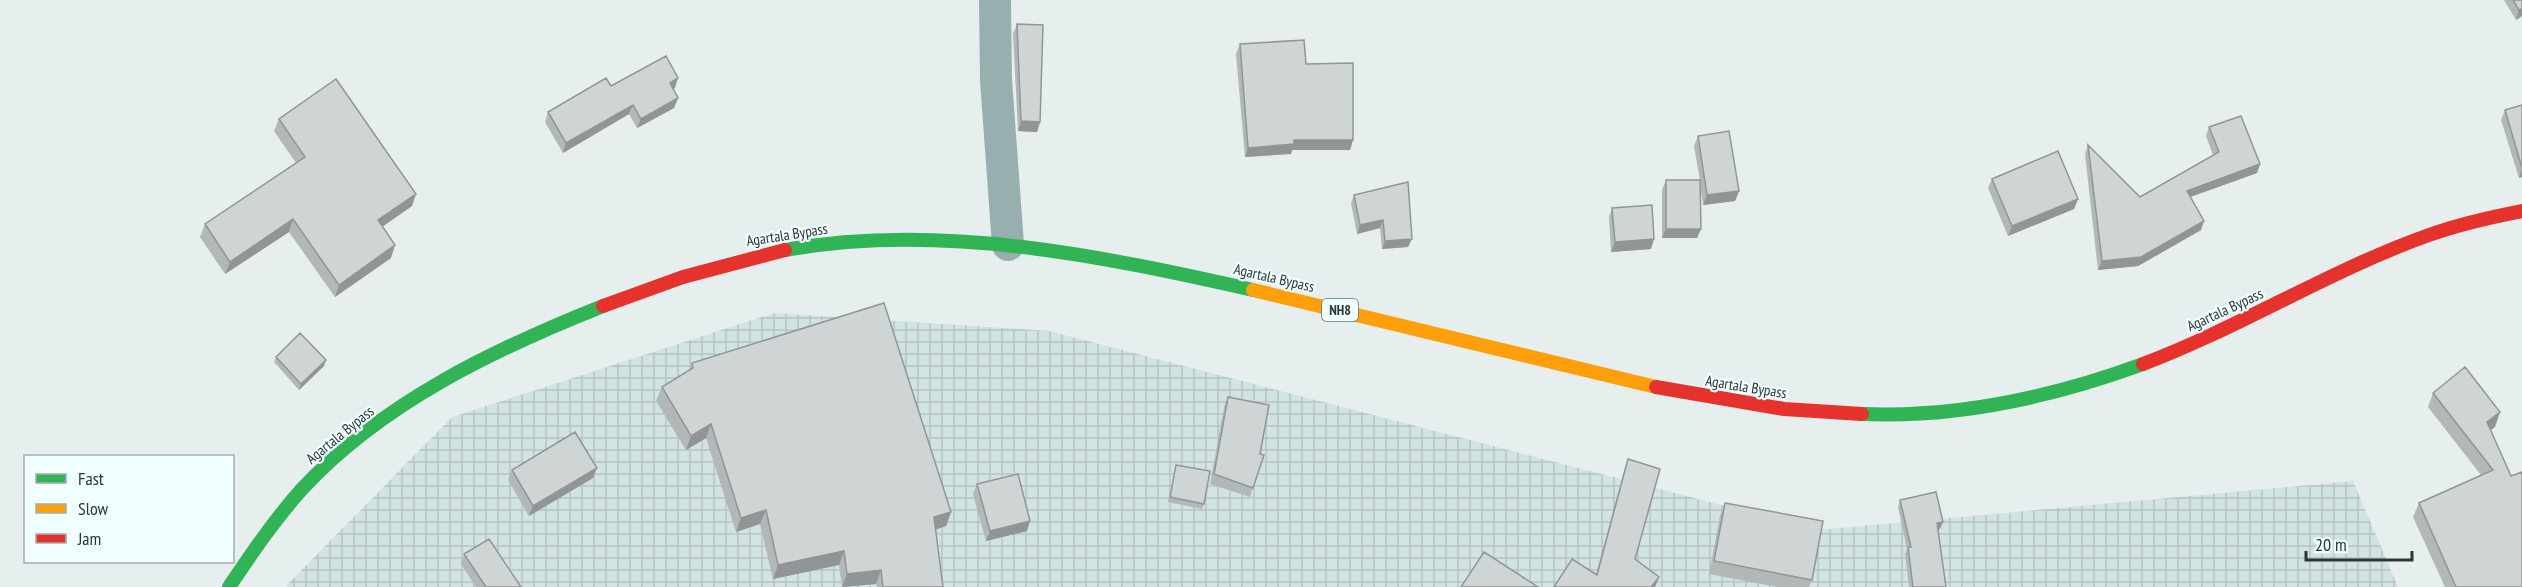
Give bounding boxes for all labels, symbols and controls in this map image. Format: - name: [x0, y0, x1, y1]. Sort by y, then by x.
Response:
- street label: Agartala Bypass: [745, 219, 829, 250]
- street label: Agartala Bypass: [1232, 259, 1316, 296]
- street label: Agartala Bypass: [2184, 284, 2266, 335]
- road number: NH8: [1322, 299, 1358, 321]
- street label: Agartala Bypass: [1704, 371, 1788, 402]
- street label: Agartala Bypass: [302, 401, 378, 468]
- legend: [24, 455, 234, 563]
- text: Fast: [78, 467, 104, 490]
- text: Slow: [78, 497, 109, 520]
- scale bar: [2306, 524, 2412, 562]
- text: Jam: [77, 527, 101, 550]
- text: 20 m: [2315, 533, 2347, 556]

